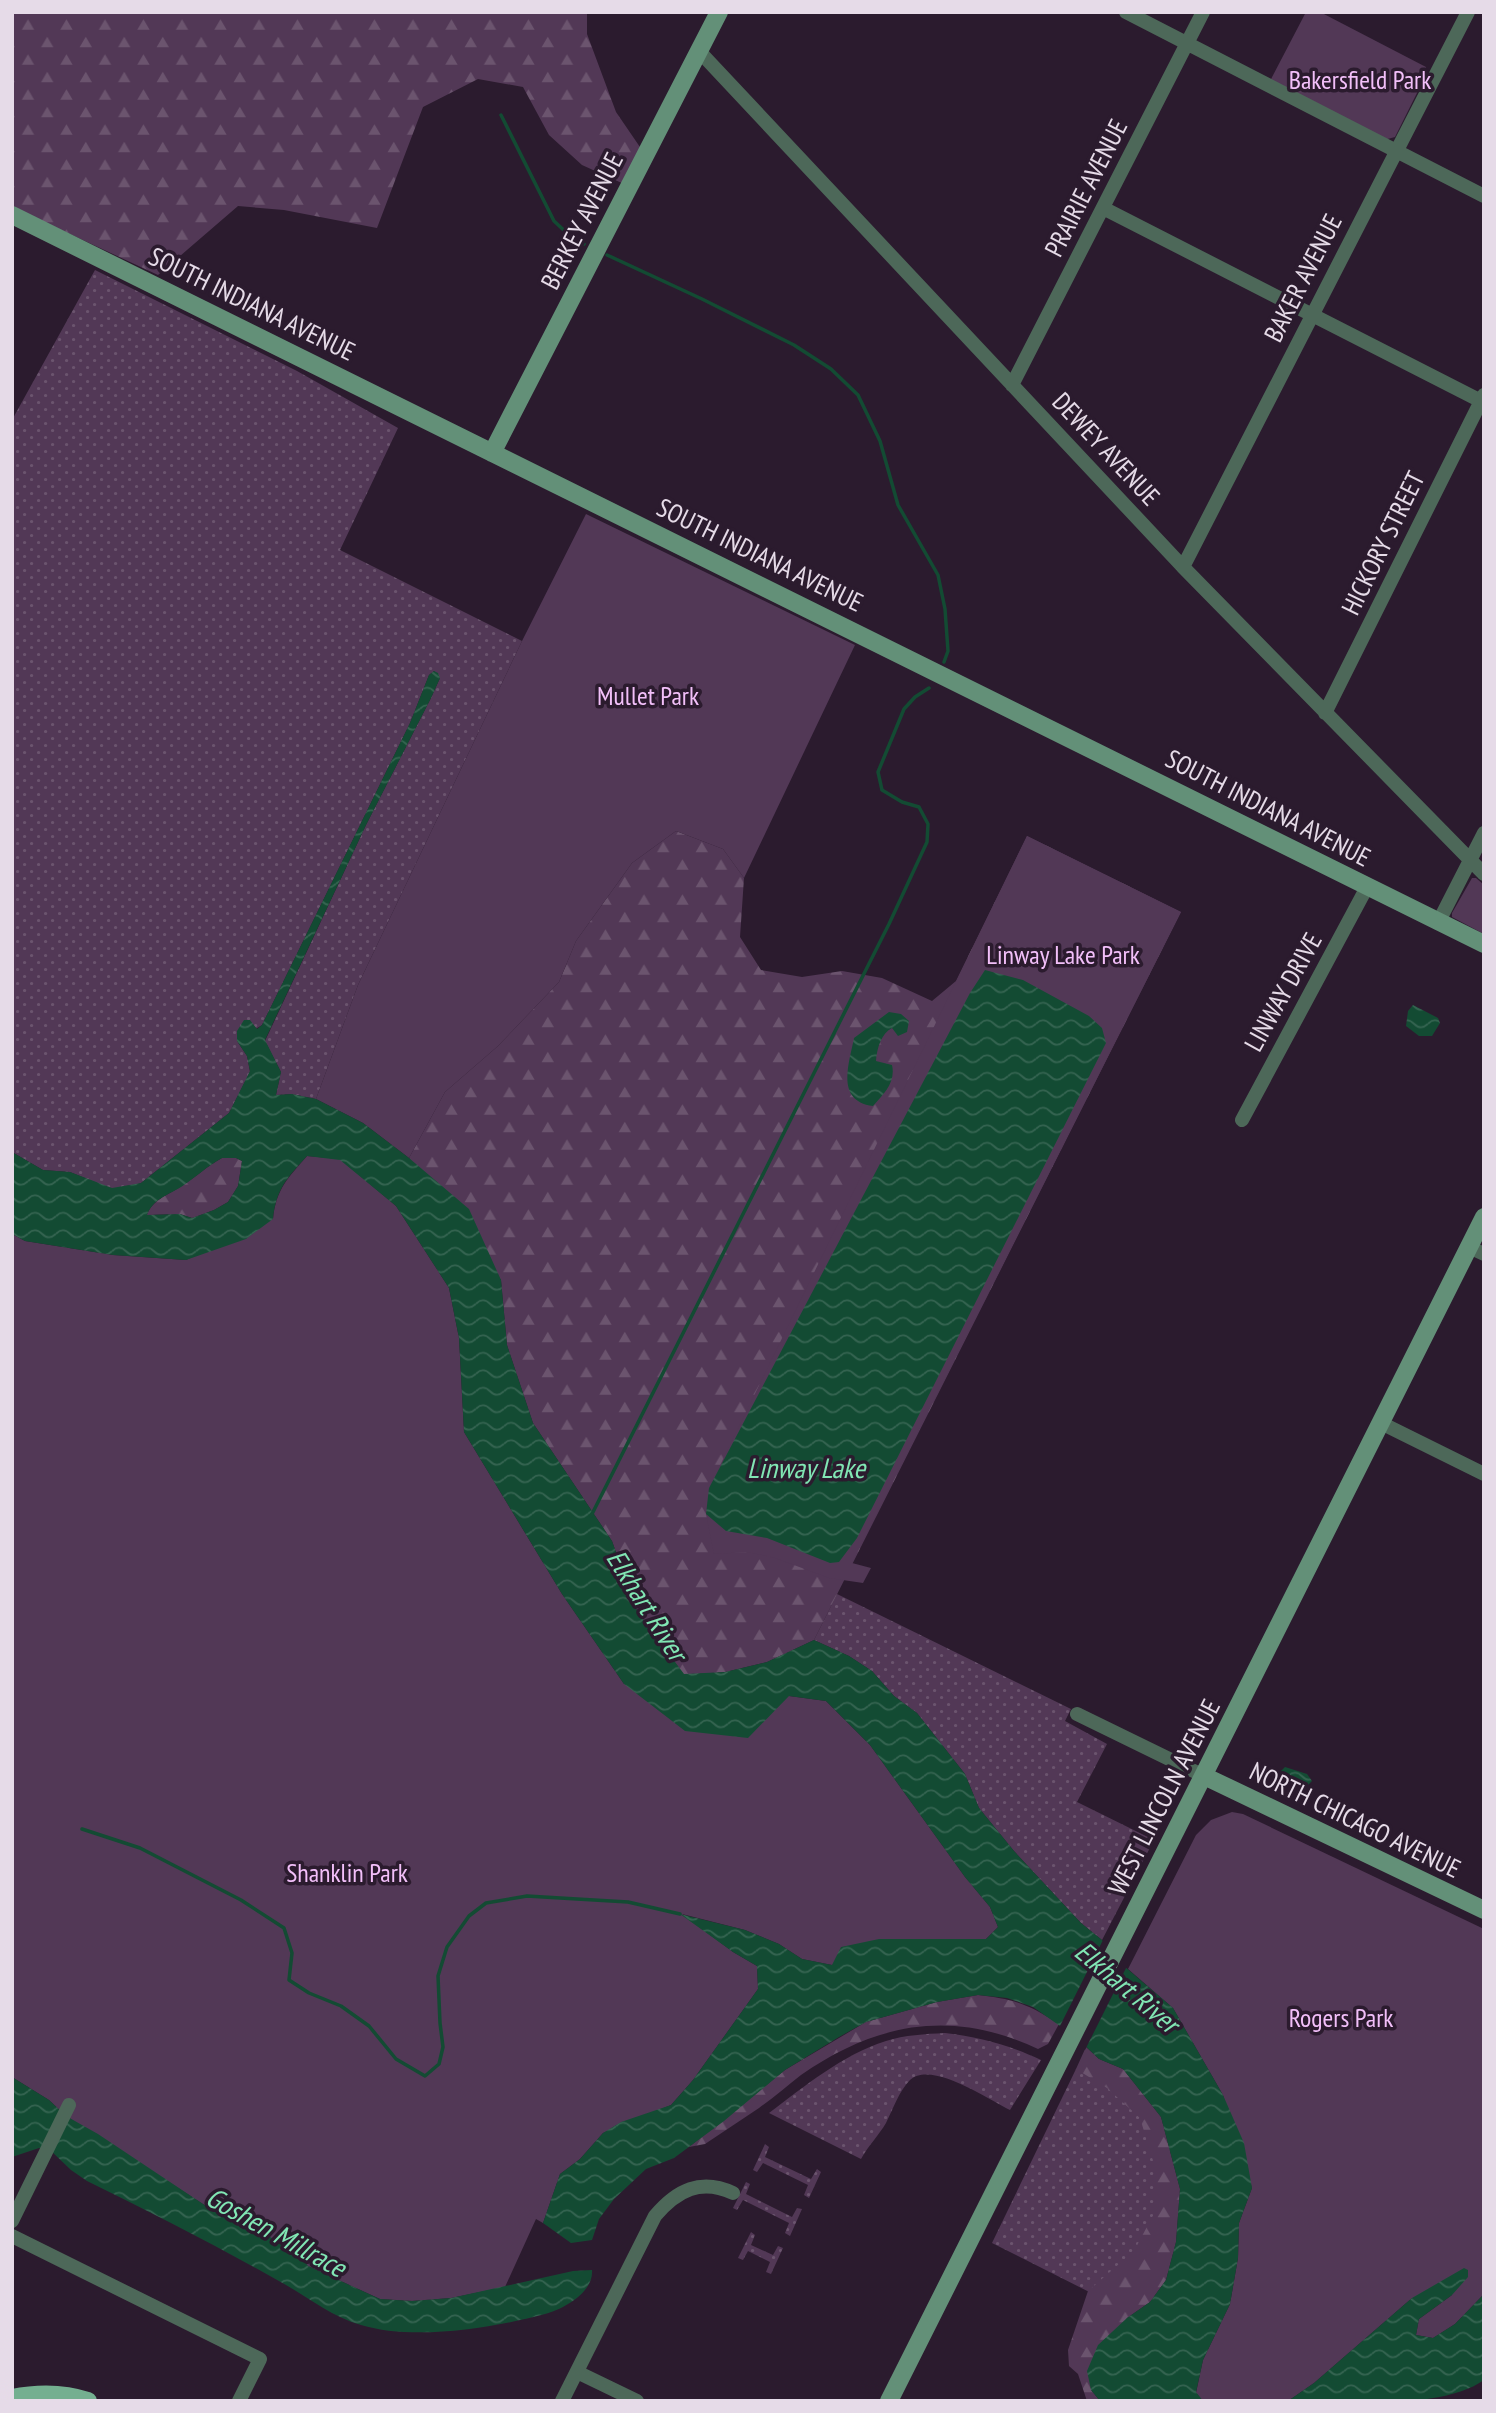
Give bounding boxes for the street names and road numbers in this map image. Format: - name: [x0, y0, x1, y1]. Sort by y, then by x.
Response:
- street label: PRAIRIE AVENUE: [1037, 114, 1134, 262]
- street label: BERKEY AVENUE: [533, 147, 630, 295]
- street label: BAKER AVENUE: [1256, 208, 1349, 347]
- street label: SOUTH INDIANA AVENUE: [144, 239, 361, 368]
- street label: DEWEY AVENUE: [1046, 385, 1167, 512]
- street label: HICKORY STREET: [1334, 465, 1432, 620]
- street label: SOUTH INDIANA AVENUE: [652, 490, 869, 619]
- street label: SOUTH INDIANA AVENUE: [1160, 742, 1376, 873]
- street label: LINWAY DRIVE: [1236, 927, 1329, 1057]
- street label: WEST LINCOLN AVENUE: [1100, 1693, 1227, 1900]
- street label: NORTH CHICAGO AVENUE: [1244, 1754, 1466, 1885]

